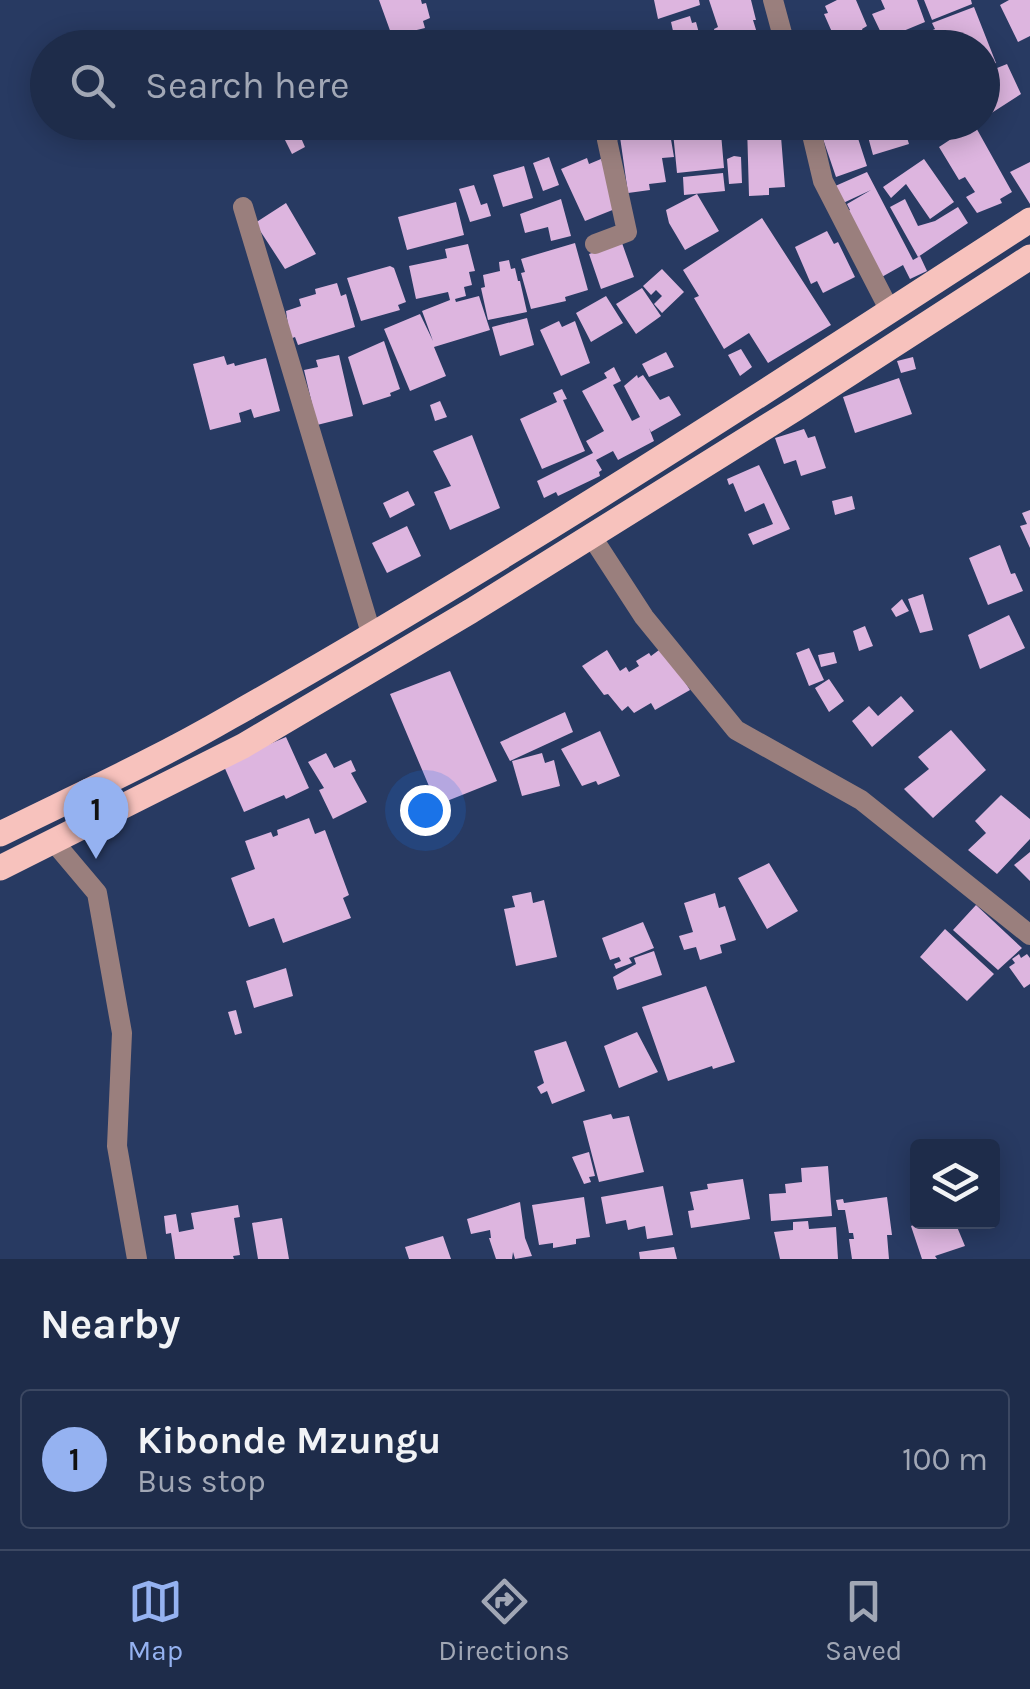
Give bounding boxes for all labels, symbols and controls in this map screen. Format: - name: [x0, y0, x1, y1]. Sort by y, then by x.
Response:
- search box: [30, 30, 1000, 140]
- icon: search: [65, 58, 120, 113]
- text: Search here: [145, 63, 349, 108]
- pin: 1: [64, 776, 128, 859]
- your location: [400, 785, 451, 836]
- map controls: [910, 1139, 1000, 1229]
- button: layers: [910, 1139, 1000, 1229]
- text: Nearby: [40, 1299, 180, 1349]
- text: Kibonde Mzungu: [137, 1418, 441, 1463]
- text: 1: [69, 1441, 80, 1478]
- text: 100 m: [902, 1441, 988, 1478]
- text: Bus stop: [137, 1463, 266, 1500]
- tab: Map: [128, 1574, 183, 1667]
- tab: Directions: [438, 1574, 570, 1667]
- tab: Saved: [825, 1574, 902, 1667]

